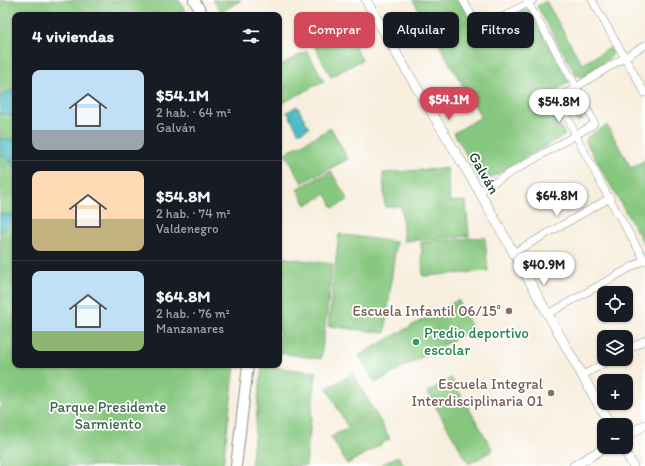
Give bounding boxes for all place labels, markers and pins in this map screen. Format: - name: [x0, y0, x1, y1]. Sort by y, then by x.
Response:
- pin: $54.1M: [416, 87, 482, 121]
- pin: $54.8M: [526, 89, 592, 123]
- pin: $64.8M: [524, 183, 590, 217]
- pin: $40.9M: [511, 252, 577, 286]
- place label: Escuela Infantil 06/15°: [352, 302, 501, 320]
- marker: Escuela Infantil 06/15°: [504, 306, 514, 316]
- place label: Predio deportivo escolar: [424, 324, 529, 359]
- marker: Predio deportivo escolar: [411, 337, 421, 347]
- place label: Escuela Integral Interdisciplinaria 01: [412, 375, 544, 410]
- marker: Escuela Integral Interdisciplinaria 01: [546, 388, 556, 398]

